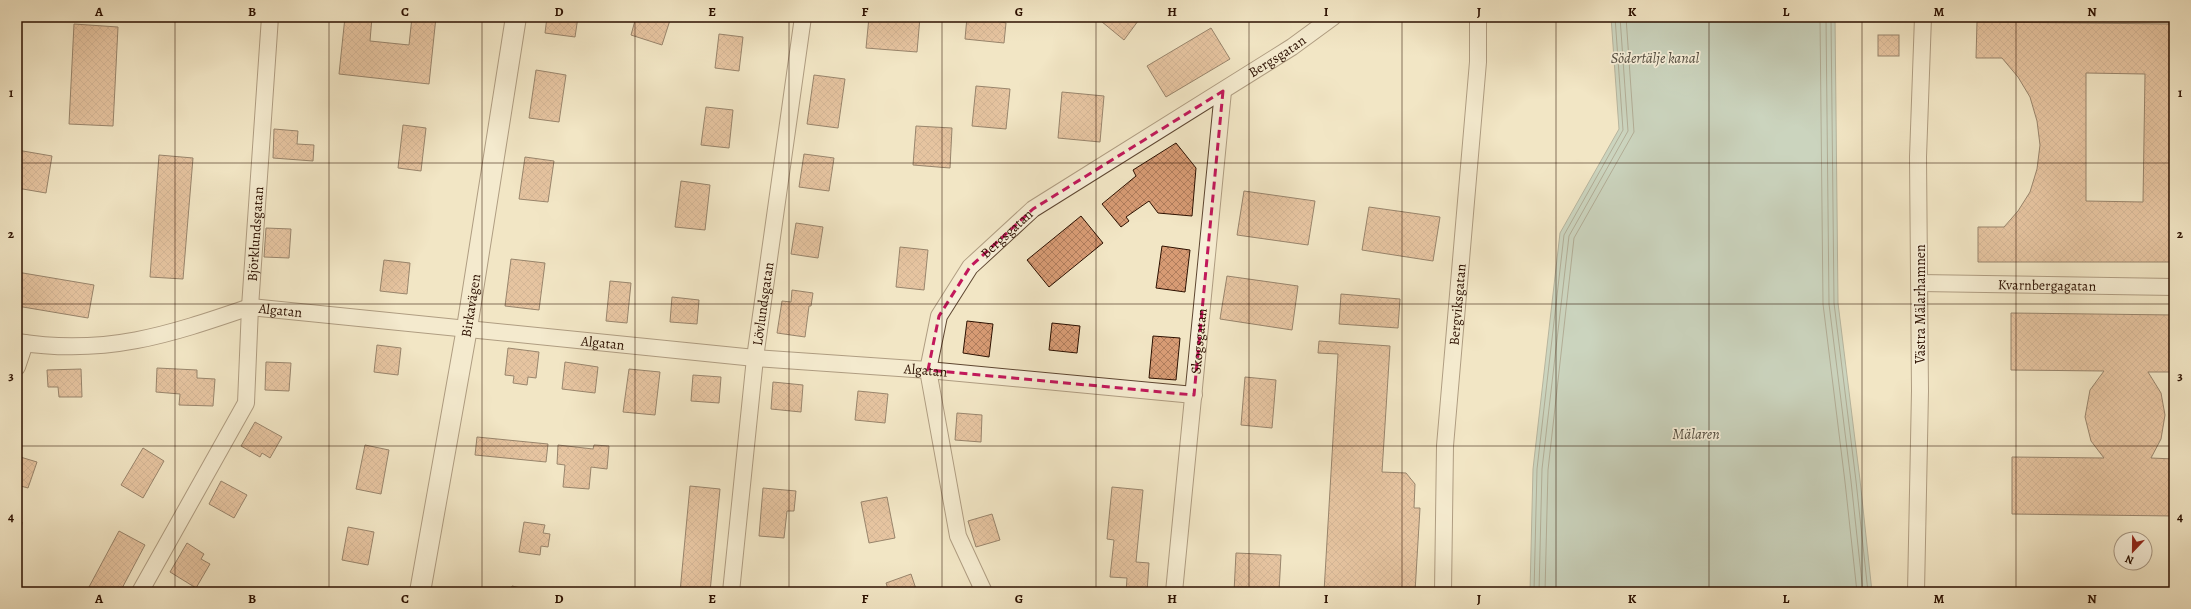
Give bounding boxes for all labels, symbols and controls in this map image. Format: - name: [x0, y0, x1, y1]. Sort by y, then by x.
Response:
- text: A: [94, 3, 104, 20]
- text: B: [248, 3, 256, 20]
- text: C: [401, 3, 409, 20]
- text: D: [554, 3, 564, 20]
- text: E: [708, 3, 716, 20]
- text: F: [862, 3, 869, 20]
- text: G: [1015, 3, 1023, 20]
- text: H: [1167, 3, 1177, 20]
- text: I: [1324, 3, 1329, 20]
- text: J: [1477, 3, 1481, 20]
- text: K: [1628, 3, 1637, 20]
- text: L: [1783, 3, 1790, 20]
- text: M: [1934, 3, 1945, 20]
- text: N: [2087, 3, 2097, 20]
- street label: Bergsgatan: [1245, 31, 1310, 82]
- water label: Södertälje kanal: [1611, 48, 1700, 68]
- text: 1: [9, 84, 14, 101]
- text: 1: [2178, 84, 2183, 101]
- street label: Björklundsgatan: [243, 186, 268, 282]
- street label: Bergsgatan: [976, 205, 1037, 263]
- text: 2: [8, 225, 15, 242]
- text: 2: [2177, 225, 2184, 242]
- street label: Västra Mälarhamnen: [1911, 244, 1930, 365]
- street label: Lövlundsgatan: [748, 261, 778, 347]
- street label: Bergviksgatan: [1445, 263, 1471, 346]
- street label: Birkavägen: [457, 272, 485, 339]
- street label: Kvarnbergagatan: [1998, 275, 2097, 296]
- street label: Algatan: [257, 299, 303, 322]
- street label: Skogsgatan: [1186, 307, 1212, 375]
- street label: Algatan: [579, 331, 626, 355]
- street label: Algatan: [902, 359, 948, 382]
- text: 3: [8, 367, 14, 384]
- text: 3: [2177, 367, 2183, 384]
- water label: Mälaren: [1672, 424, 1720, 444]
- text: 4: [8, 508, 14, 525]
- text: 4: [2177, 508, 2183, 525]
- north arrow: [2113, 531, 2153, 571]
- text: N: [2123, 551, 2136, 568]
- text: A: [94, 590, 104, 607]
- text: B: [248, 590, 256, 607]
- text: C: [401, 590, 409, 607]
- text: D: [554, 590, 564, 607]
- text: E: [708, 590, 716, 607]
- text: F: [862, 590, 869, 607]
- text: G: [1015, 590, 1023, 607]
- text: H: [1167, 590, 1177, 607]
- text: I: [1324, 590, 1329, 607]
- text: J: [1477, 590, 1481, 607]
- text: K: [1628, 590, 1637, 607]
- text: L: [1783, 590, 1790, 607]
- text: M: [1934, 590, 1945, 607]
- text: N: [2087, 590, 2097, 607]

